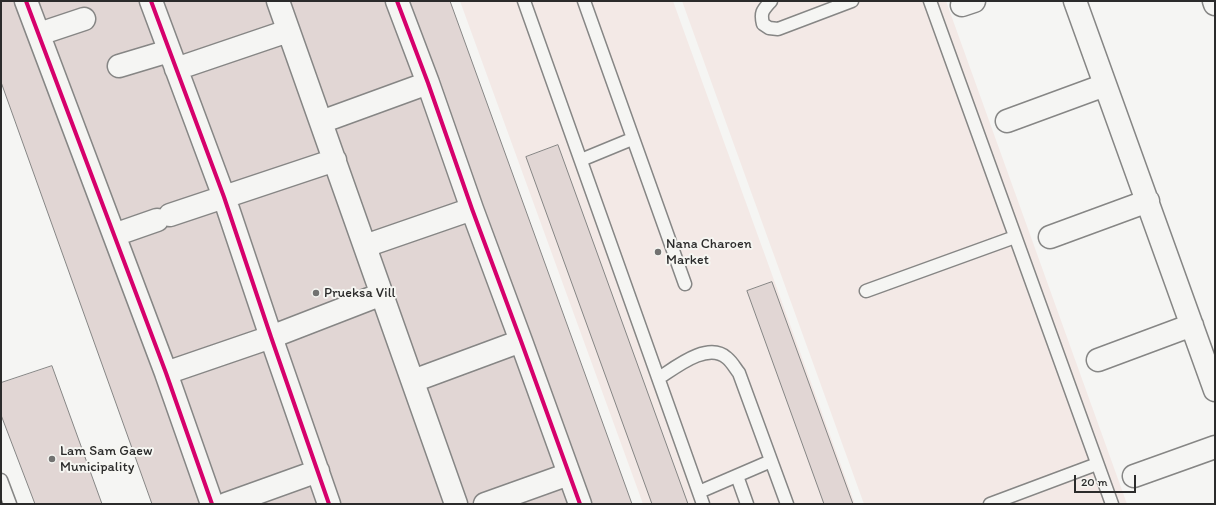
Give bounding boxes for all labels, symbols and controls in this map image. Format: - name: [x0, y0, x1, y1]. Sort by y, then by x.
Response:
- place label: Nana Charoen Market: [666, 236, 752, 268]
- marker: Nana Charoen Market: [653, 247, 663, 257]
- place label: Prueksa Vill: [324, 285, 396, 301]
- marker: Prueksa Vill: [311, 288, 321, 298]
- place label: Lam Sam Gaew Municipality: [60, 443, 153, 476]
- marker: Lam Sam Gaew Municipality: [47, 454, 57, 464]
- scale bar: [1076, 467, 1138, 493]
- text: 20 m: [1081, 475, 1108, 489]

